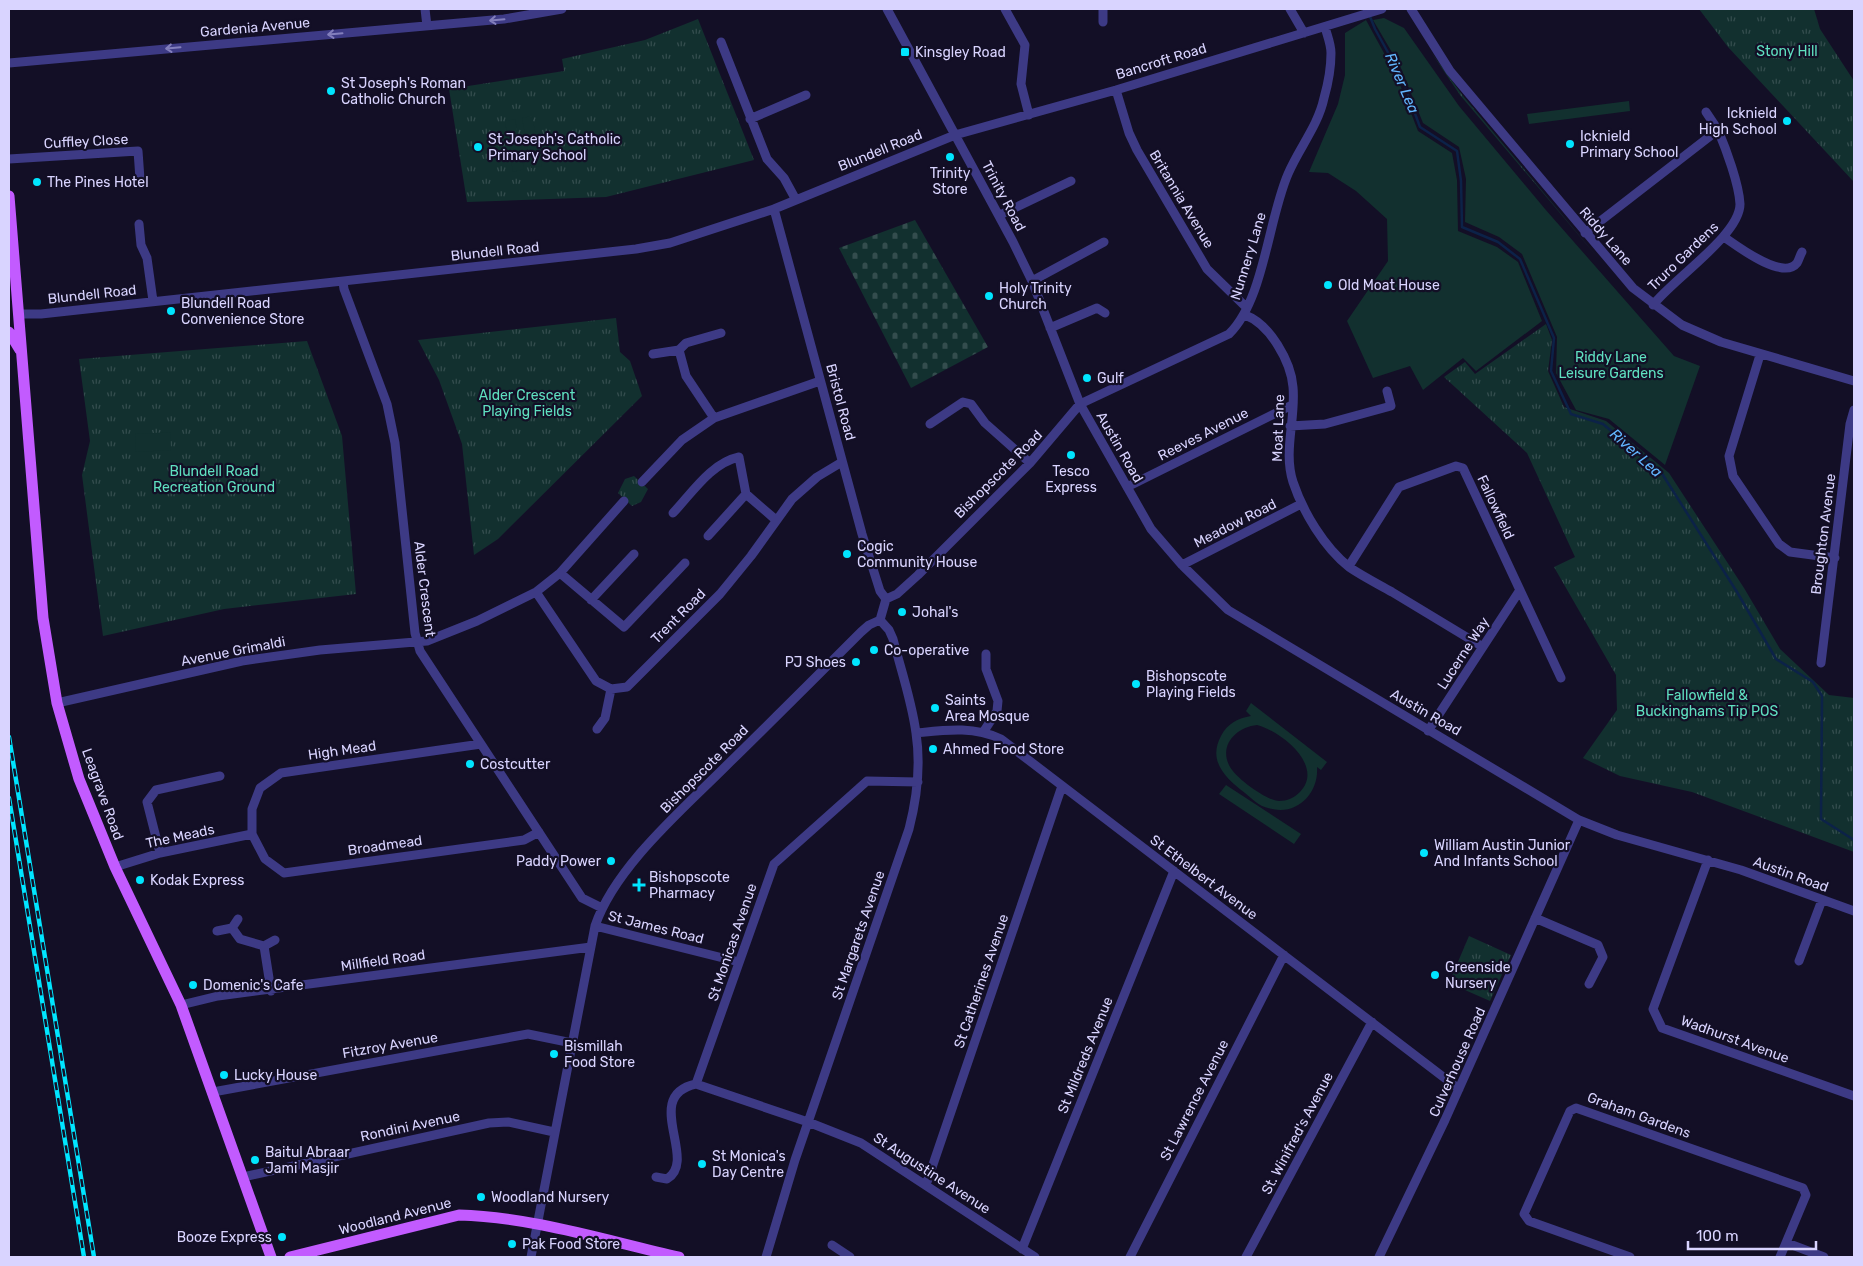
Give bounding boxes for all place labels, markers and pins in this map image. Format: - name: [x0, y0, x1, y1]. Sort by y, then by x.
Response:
- place label: Kinsgley Road: [915, 44, 1006, 61]
- marker: Kinsgley Road: [899, 46, 911, 58]
- place label: St Joseph's Roman Catholic Church: [341, 75, 466, 108]
- marker: St Joseph's Roman Catholic Church: [325, 85, 337, 97]
- place label: Icknield High School: [1699, 105, 1777, 138]
- marker: Icknield High School: [1781, 115, 1793, 127]
- place label: Icknield Primary School: [1580, 128, 1678, 161]
- place label: St Joseph's Catholic Primary School: [488, 131, 621, 164]
- marker: Icknield Primary School: [1564, 138, 1576, 150]
- marker: St Joseph's Catholic Primary School: [472, 141, 484, 153]
- marker: Trinity Store: [944, 151, 956, 163]
- place label: Trinity Store: [930, 165, 971, 198]
- place label: The Pines Hotel: [47, 174, 149, 191]
- marker: The Pines Hotel: [31, 176, 43, 188]
- place label: Old Moat House: [1338, 277, 1440, 294]
- marker: Old Moat House: [1322, 279, 1334, 291]
- place label: Holy Trinity Church: [999, 280, 1072, 313]
- marker: Holy Trinity Church: [983, 290, 995, 302]
- place label: Blundell Road Convenience Store: [181, 295, 305, 328]
- marker: Blundell Road Convenience Store: [165, 305, 177, 317]
- place label: Gulf: [1097, 370, 1124, 387]
- marker: Gulf: [1081, 372, 1093, 384]
- marker: Tesco Express: [1065, 449, 1077, 461]
- place label: Tesco Express: [1045, 463, 1097, 496]
- place label: Cogic Community House: [857, 538, 977, 571]
- marker: Cogic Community House: [841, 548, 853, 560]
- place label: Johal's: [912, 604, 958, 621]
- marker: Johal's: [896, 606, 908, 618]
- place label: Co-operative: [884, 642, 970, 659]
- marker: Co-operative: [868, 644, 880, 656]
- place label: PJ Shoes: [785, 654, 846, 671]
- marker: PJ Shoes: [850, 656, 862, 668]
- place label: Bishopscote Playing Fields: [1146, 668, 1236, 701]
- marker: Bishopscote Playing Fields: [1130, 678, 1142, 690]
- place label: Saints Area Mosque: [945, 692, 1030, 725]
- marker: Saints Area Mosque: [929, 702, 941, 714]
- place label: Ahmed Food Store: [943, 741, 1064, 758]
- marker: Ahmed Food Store: [927, 743, 939, 755]
- place label: Costcutter: [480, 756, 551, 773]
- marker: Costcutter: [464, 758, 476, 770]
- place label: William Austin Junior And Infants School: [1434, 837, 1571, 870]
- marker: William Austin Junior And Infants School: [1418, 847, 1430, 859]
- place label: Paddy Power: [516, 853, 602, 870]
- marker: Paddy Power: [605, 855, 617, 867]
- place label: Bishopscote Pharmacy: [649, 869, 730, 902]
- place label: Kodak Express: [150, 872, 244, 889]
- marker: Kodak Express: [134, 874, 146, 886]
- marker: Bishopscote Pharmacy: [633, 879, 645, 891]
- place label: Greenside Nursery: [1445, 959, 1511, 992]
- marker: Greenside Nursery: [1429, 969, 1441, 981]
- place label: Domenic's Cafe: [203, 977, 304, 994]
- marker: Domenic's Cafe: [187, 979, 199, 991]
- place label: Bismillah Food Store: [564, 1038, 635, 1071]
- marker: Bismillah Food Store: [548, 1048, 560, 1060]
- place label: Lucky House: [234, 1067, 317, 1084]
- marker: Lucky House: [218, 1069, 230, 1081]
- place label: Baitul Abraar Jami Masjir: [265, 1144, 350, 1177]
- place label: St Monica's Day Centre: [712, 1148, 786, 1181]
- marker: Baitul Abraar Jami Masjir: [249, 1154, 261, 1166]
- marker: St Monica's Day Centre: [696, 1158, 708, 1170]
- place label: Woodland Nursery: [491, 1189, 609, 1206]
- marker: Woodland Nursery: [475, 1191, 487, 1203]
- place label: Booze Express: [177, 1229, 272, 1246]
- marker: Booze Express: [276, 1231, 288, 1243]
- place label: Pak Food Store: [522, 1236, 620, 1253]
- marker: Pak Food Store: [506, 1238, 518, 1250]

